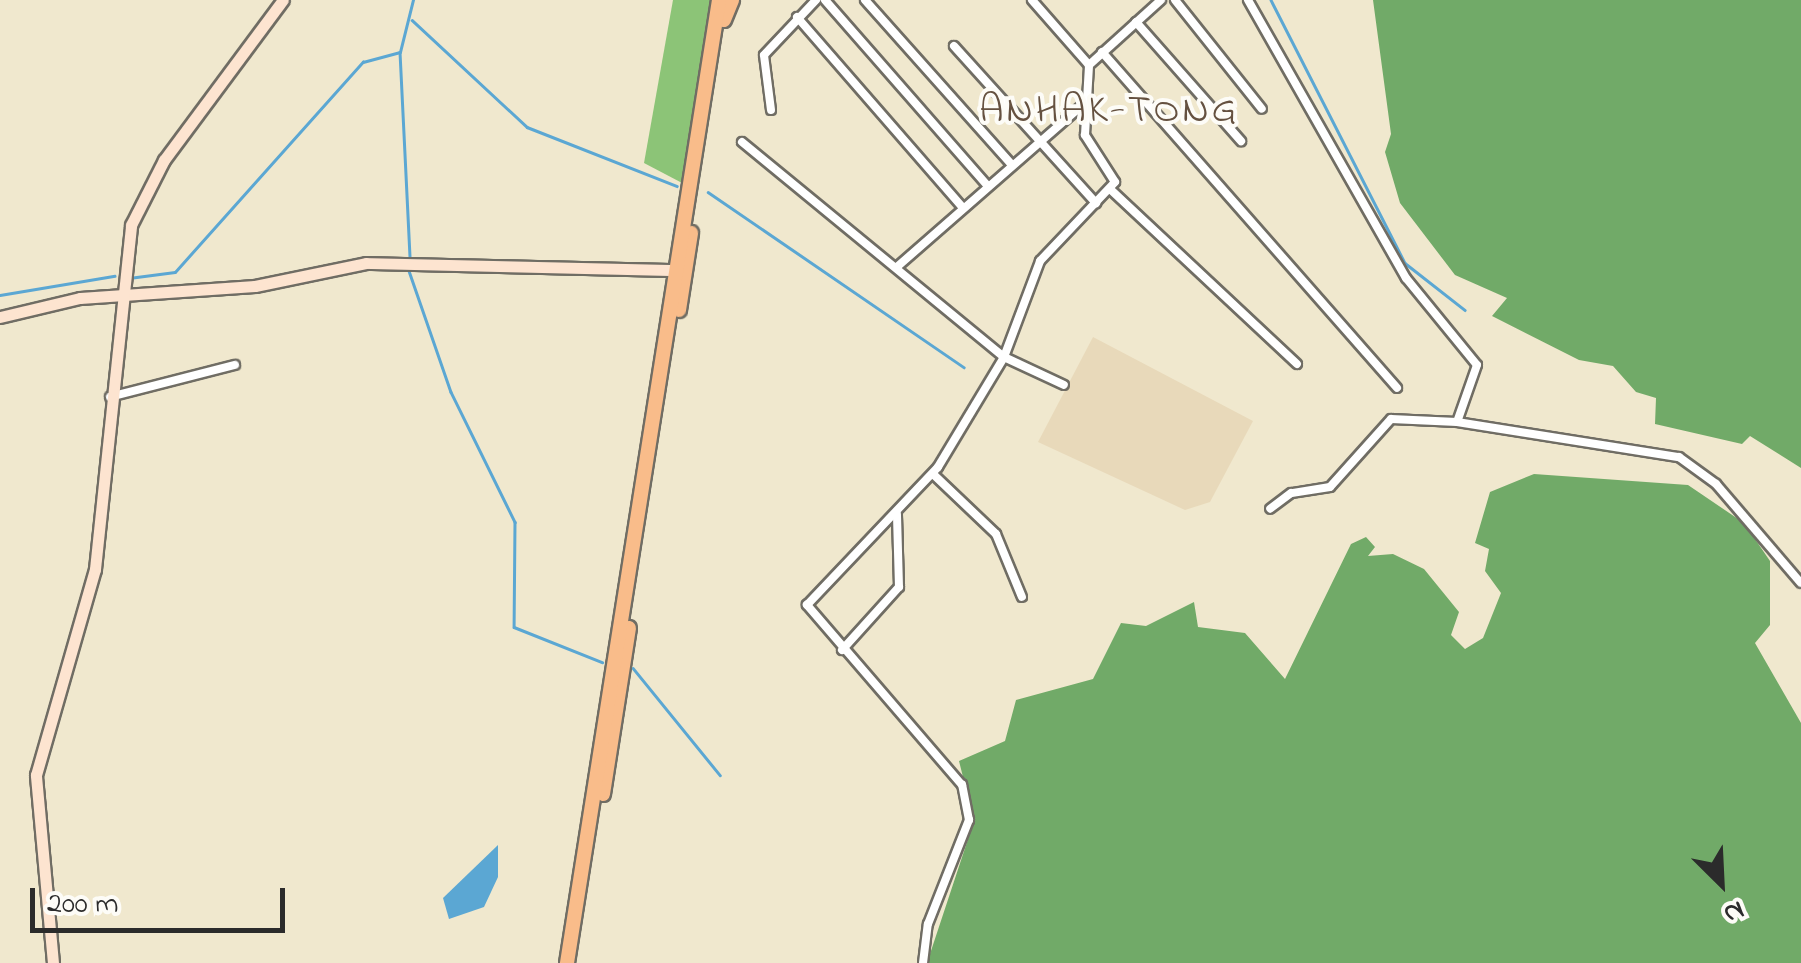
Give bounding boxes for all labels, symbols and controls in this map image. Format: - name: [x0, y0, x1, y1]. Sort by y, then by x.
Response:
- district label: ANHAK-TONG: [979, 88, 1239, 136]
- north arrow: [1671, 833, 1771, 933]
- scale bar: [35, 868, 290, 930]
- text: 200 m: [47, 883, 119, 927]
- text: N: [1716, 888, 1750, 933]

